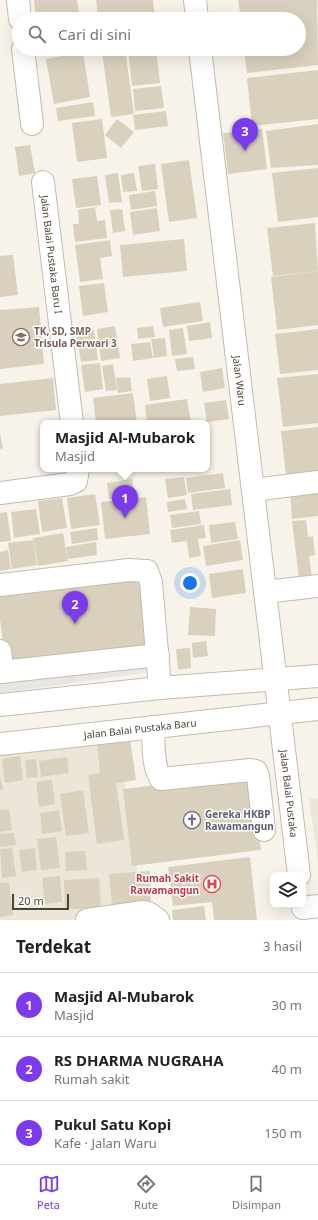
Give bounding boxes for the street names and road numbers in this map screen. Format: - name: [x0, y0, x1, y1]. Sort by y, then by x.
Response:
- street label: Jalan Balai Pustaka Baru I: [38, 193, 66, 315]
- street label: Jalan Waru: [230, 354, 250, 406]
- street label: Jalan Balai Pustaka Baru: [82, 715, 197, 742]
- street label: Jalan Balai Pustaka: [277, 748, 301, 838]

